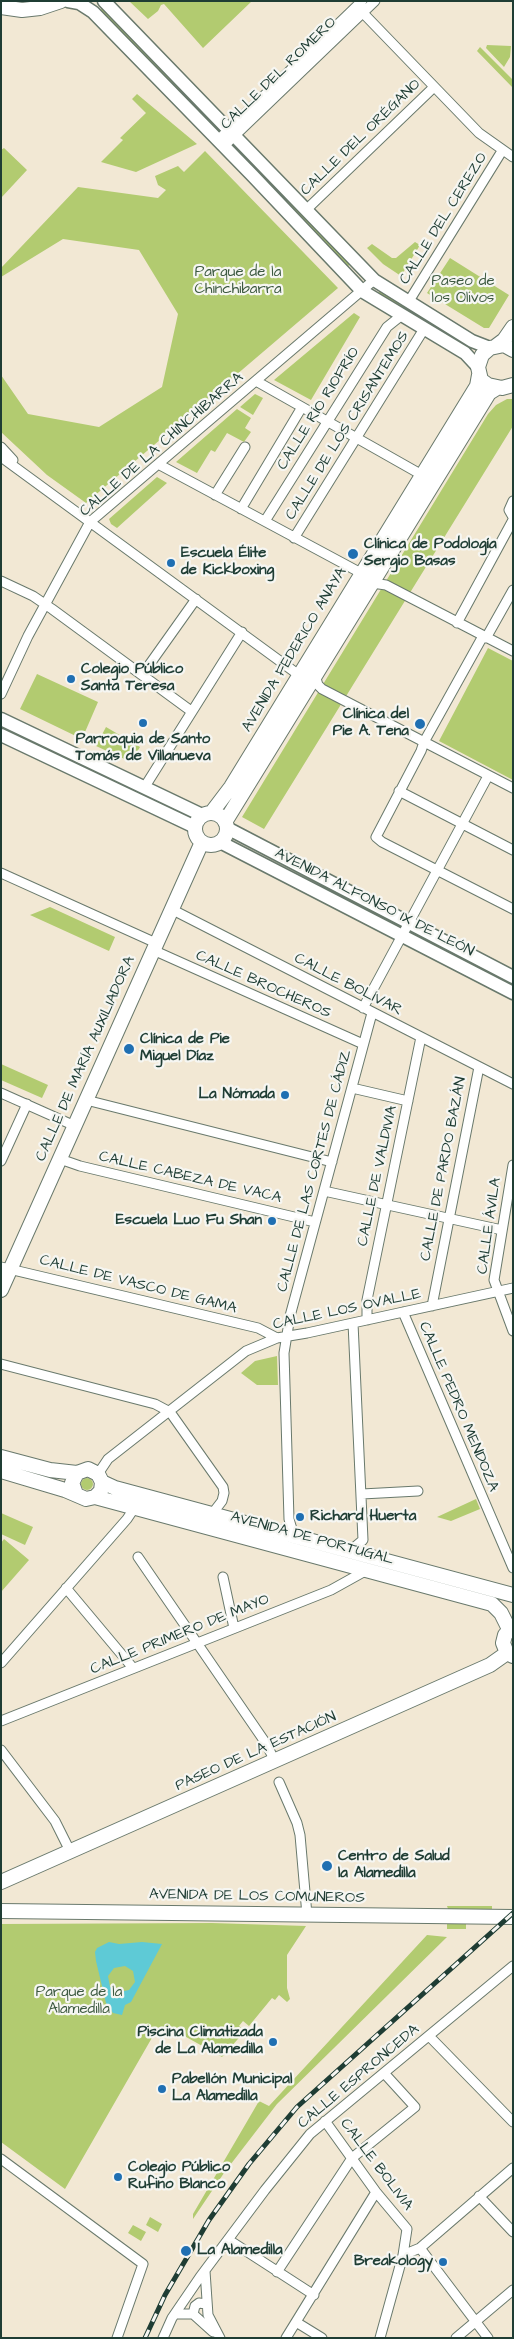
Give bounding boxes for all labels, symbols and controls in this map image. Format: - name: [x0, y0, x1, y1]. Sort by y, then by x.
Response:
- street label: CALLE DEL ROMERO: [217, 14, 341, 134]
- street label: CALLE DEL ORÉGANO: [297, 76, 425, 200]
- street label: CALLE DEL CEREZO: [396, 150, 492, 288]
- park label: Parque de la Chinchibarra: [194, 264, 282, 299]
- park label: Paseo de los Olivos: [431, 273, 495, 308]
- street label: CALLE DE LOS CRISANTEMOS: [282, 328, 414, 524]
- street label: CALLE RÍO RIOFRÍO: [274, 344, 364, 474]
- street label: CALLE DE LA CHINCHIBARRA: [76, 369, 248, 521]
- place label: Clínica de Podología Sergio Basas: [364, 536, 497, 571]
- place label: Escuela Élite de Kickboxing: [181, 545, 274, 580]
- marker: Clínica de Podología Sergio Basas: [346, 547, 360, 561]
- marker: Escuela Élite de Kickboxing: [165, 557, 177, 569]
- street label: AVENIDA FEDERICO ANAYA: [239, 565, 351, 735]
- place label: Colegio Público Santa Teresa: [81, 661, 183, 696]
- marker: Colegio Público Santa Teresa: [65, 673, 77, 685]
- place label: Clínica del Pie A. Tena: [333, 706, 409, 741]
- marker: Parroquia de Santo Tomás de Villanueva: [137, 717, 149, 729]
- marker: Clínica del Pie A. Tena: [413, 717, 427, 731]
- place label: Parroquia de Santo Tomás de Villanueva: [75, 731, 211, 766]
- street label: AVENIDA ALFONSO IX DE LEÓN: [271, 845, 477, 961]
- street label: CALLE BROCHEROS: [193, 947, 333, 1023]
- street label: CALLE BOLÍVAR: [291, 950, 405, 1020]
- street label: CALLE DE MARÍA AUXILIADORA: [32, 954, 140, 1164]
- place label: Clínica de Pie Miguel Díaz: [140, 1031, 230, 1066]
- marker: Clínica de Pie Miguel Díaz: [122, 1042, 136, 1056]
- street label: CALLE DE LAS CORTES DE CÁDIZ: [274, 1048, 356, 1294]
- street label: CALLE DE PARDO BAZÁN: [417, 1075, 471, 1263]
- place label: La Nómada: [199, 1086, 275, 1104]
- marker: La Nómada: [279, 1089, 291, 1101]
- street label: CALLE DE VALDIVIA: [354, 1104, 402, 1248]
- street label: CALLE CABEZA DE VACA: [97, 1148, 283, 1208]
- street label: CALLE ÁVILA: [474, 1177, 506, 1275]
- place label: Escuela Luo Fu Shan: [116, 1212, 262, 1230]
- marker: Escuela Luo Fu Shan: [266, 1215, 278, 1227]
- street label: CALLE DE VASCO DE GAMA: [38, 1252, 238, 1318]
- street label: CALLE LOS OVALLE: [271, 1286, 423, 1334]
- street label: CALLE PEDRO MENDOZA: [414, 1319, 502, 1495]
- place label: Richard Huerta: [310, 1508, 416, 1526]
- street label: AVENIDA DE PORTUGAL: [229, 1509, 395, 1569]
- marker: Richard Huerta: [294, 1511, 306, 1523]
- street label: CALLE PRIMERO DE MAYO: [88, 1591, 272, 1679]
- street label: PASEO DE LA ESTACIÓN: [173, 1708, 339, 1796]
- place label: Centro de Salud la Alamedilla: [338, 1848, 450, 1883]
- marker: Centro de Salud la Alamedilla: [320, 1859, 334, 1873]
- street label: AVENIDA DE LOS COMUNEROS: [149, 1886, 365, 1908]
- park label: Parque de la Alamedilla: [36, 1984, 122, 2019]
- street label: CALLE ESPRONCEDA: [295, 2021, 423, 2133]
- place label: Piscina Climatizada de La Alamedilla: [137, 2024, 263, 2059]
- marker: Piscina Climatizada de La Alamedilla: [267, 2036, 279, 2048]
- place label: Pabellón Municipal La Alamedilla: [172, 2071, 292, 2106]
- marker: Pabellón Municipal La Alamedilla: [156, 2083, 168, 2095]
- street label: CALLE BOLIVIA: [336, 2115, 416, 2215]
- place label: Colegio Público Rufino Blanco: [128, 2159, 230, 2194]
- marker: Colegio Público Rufino Blanco: [112, 2171, 124, 2183]
- place label: La Alamedilla: [197, 2242, 283, 2260]
- marker: La Alamedilla: [179, 2244, 193, 2258]
- place label: Breakology: [354, 2253, 433, 2271]
- marker: Breakology: [437, 2256, 449, 2268]

